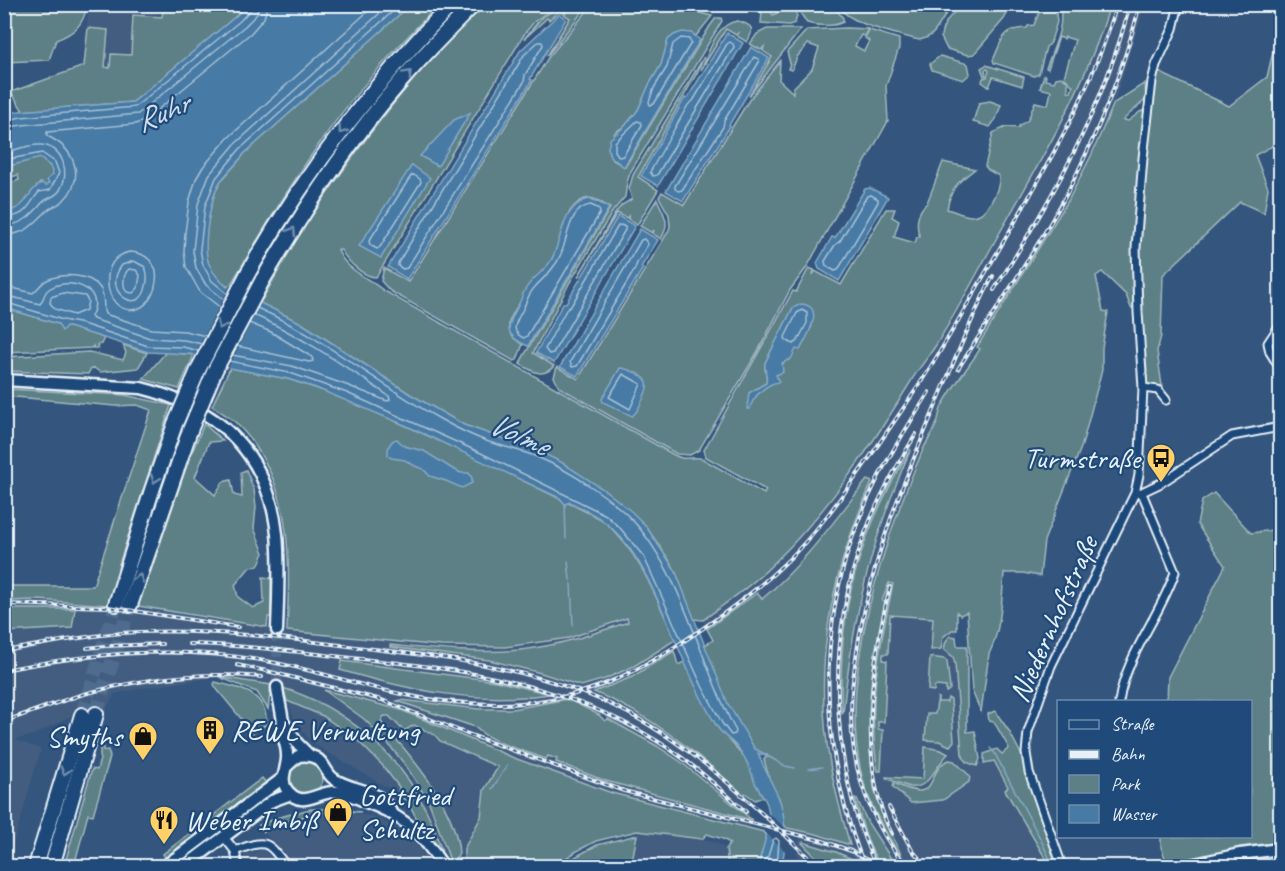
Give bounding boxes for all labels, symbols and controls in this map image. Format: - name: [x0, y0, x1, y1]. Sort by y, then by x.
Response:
- one-way arrow: [401, 70, 412, 81]
- water label: Ruhr: [129, 81, 199, 142]
- one-way arrow: [338, 123, 349, 134]
- one-way arrow: [285, 227, 296, 238]
- one-way arrow: [217, 319, 229, 330]
- water label: Volme: [483, 403, 560, 467]
- place label: Turmstraße: [1024, 439, 1142, 477]
- bus stop icon: Turmstraße: [1145, 442, 1177, 484]
- one-way arrow: [150, 473, 163, 484]
- street label: Niedernhofstraße: [1000, 528, 1107, 708]
- one-way arrow: [131, 573, 144, 584]
- legend: [1057, 700, 1252, 838]
- place label: REWE Verwaltung: [231, 711, 422, 749]
- text: Straße: [1111, 713, 1155, 735]
- building icon: REWE Verwaltung: [194, 714, 226, 756]
- place label: Smyths: [46, 717, 125, 755]
- shop icon: Smyths: [127, 720, 159, 762]
- text: Bahn: [1111, 743, 1146, 765]
- one-way arrow: [60, 765, 72, 776]
- text: Park: [1111, 773, 1141, 795]
- place label: Gottfried Schultz: [359, 776, 455, 848]
- shop icon: Gottfried Schultz: [322, 796, 354, 838]
- place label: Weber Imbiß: [185, 801, 321, 839]
- text: Wasser: [1111, 803, 1158, 825]
- restaurant icon: Weber Imbiß: [148, 804, 180, 846]

